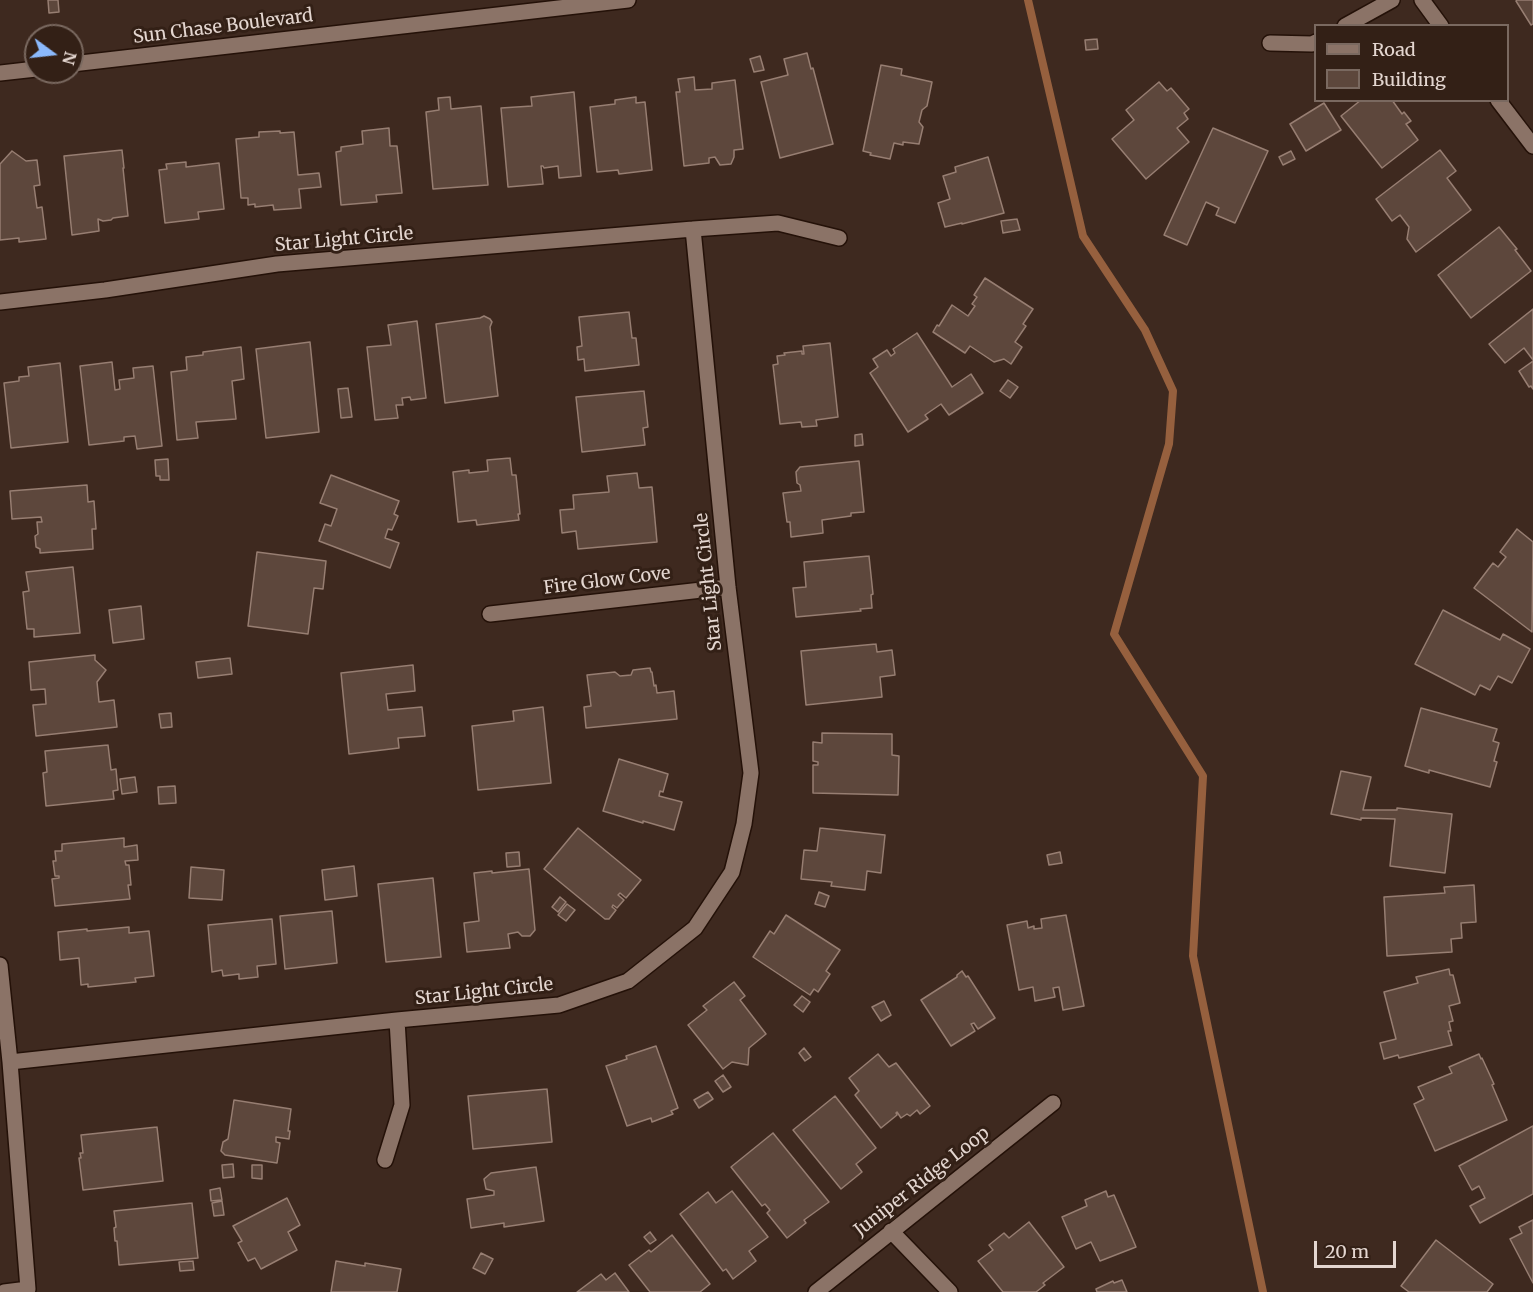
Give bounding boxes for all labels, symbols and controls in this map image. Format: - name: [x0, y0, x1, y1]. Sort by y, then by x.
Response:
- street label: Sun Chase Boulevard: [132, 5, 314, 49]
- north arrow: [24, 24, 84, 84]
- legend: [1314, 24, 1509, 102]
- text: Road: [1372, 38, 1416, 61]
- text: N: [58, 49, 81, 67]
- text: Building: [1372, 68, 1446, 91]
- street label: Star Light Circle: [274, 223, 414, 257]
- street label: Star Light Circle: [691, 512, 727, 652]
- street label: Fire Glow Cove: [542, 562, 672, 600]
- street label: Star Light Circle: [414, 974, 554, 1010]
- street label: Juniper Ridge Loop: [850, 1123, 994, 1241]
- scale bar: [1317, 1229, 1400, 1267]
- text: 20 m: [1325, 1240, 1369, 1263]

